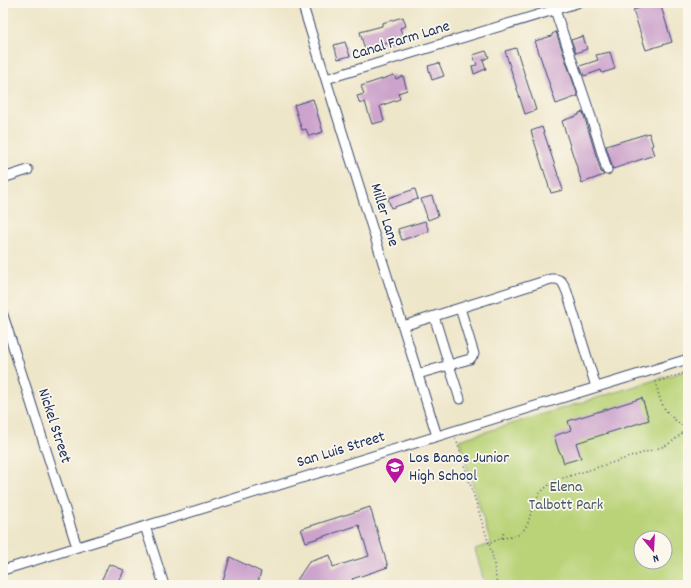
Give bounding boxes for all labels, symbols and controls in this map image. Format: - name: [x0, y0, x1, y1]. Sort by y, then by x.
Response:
- street label: Canal Farm Lane: [349, 15, 453, 67]
- street label: Miller Lane: [363, 181, 405, 249]
- street label: Nickel Street: [31, 386, 77, 466]
- street label: San Luis Street: [294, 426, 388, 474]
- place label: Los Banos Junior High School: [409, 447, 509, 488]
- school or university icon: Los Banos Junior High School: [384, 456, 406, 484]
- park label: Elena Talbott Park: [529, 476, 603, 517]
- north arrow: [633, 530, 673, 570]
- text: N: [650, 549, 661, 566]

